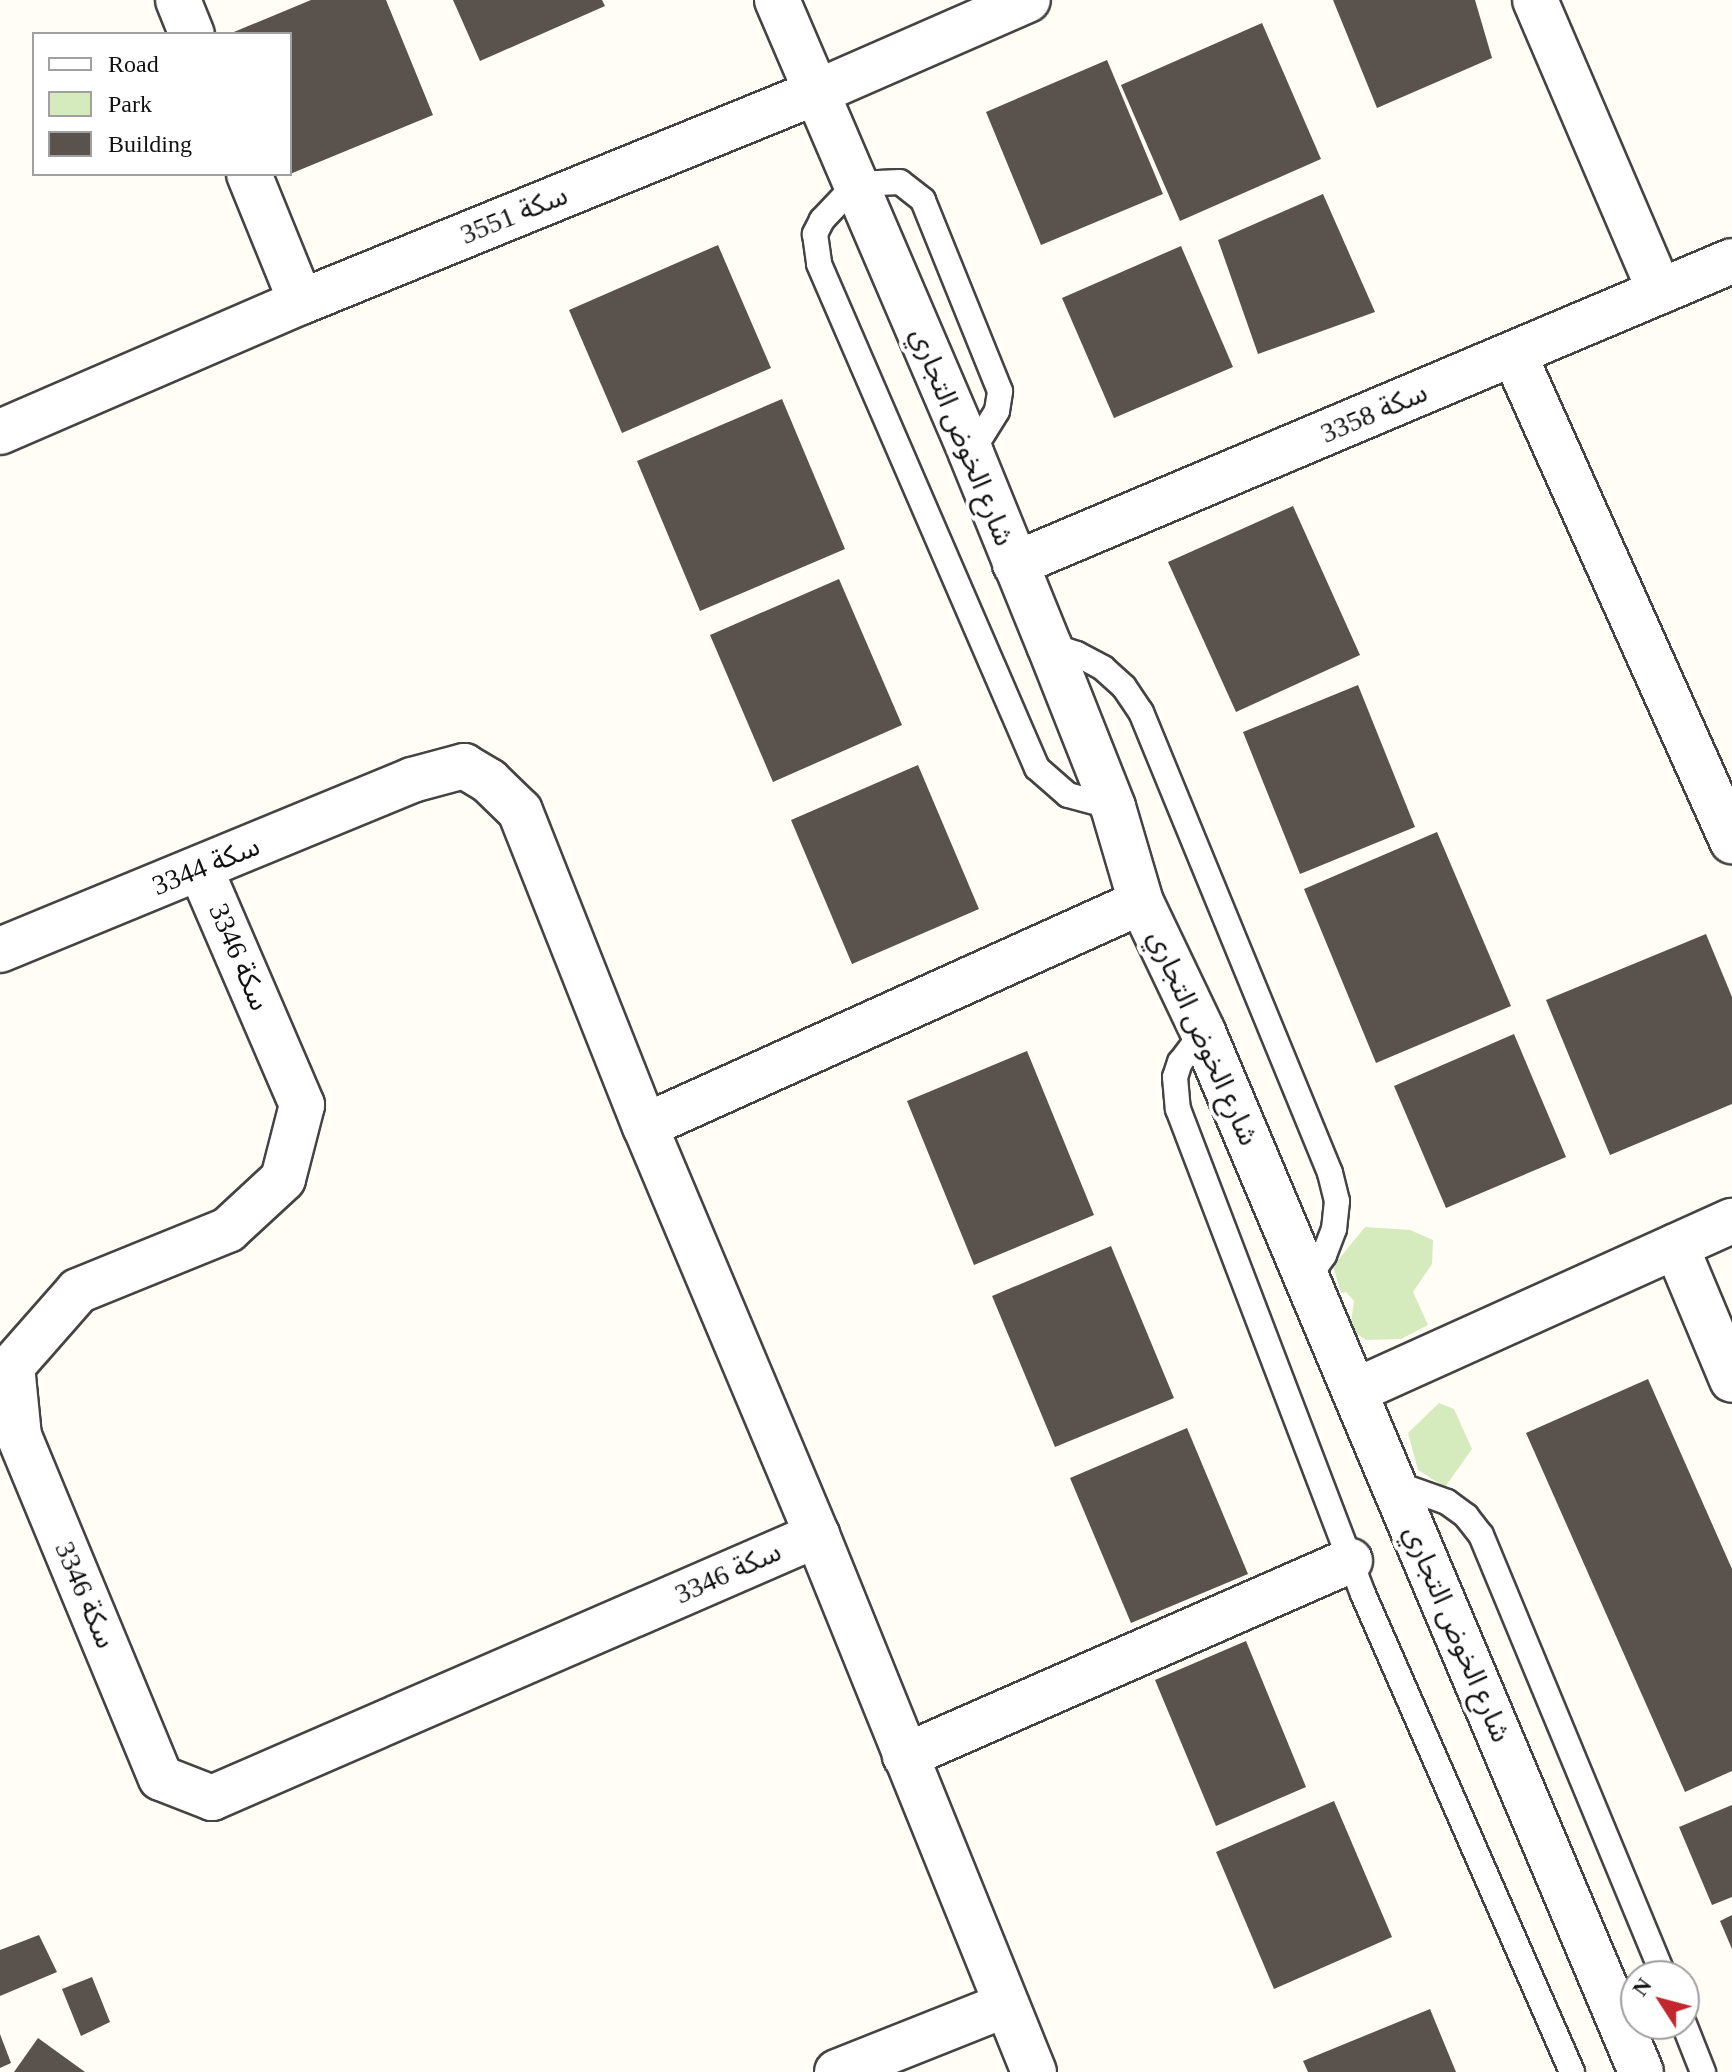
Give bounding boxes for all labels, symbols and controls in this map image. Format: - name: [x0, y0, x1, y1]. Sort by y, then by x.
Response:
- legend: [32, 32, 292, 176]
- text: Road: [108, 51, 159, 77]
- text: Park: [108, 91, 152, 117]
- text: Building: [108, 131, 192, 157]
- street label: سكة 3551: [455, 178, 573, 252]
- street label: شارع الخوض التجاري: [903, 323, 1021, 551]
- street label: سكة 3358: [1316, 376, 1432, 450]
- street label: سكة 3344: [147, 829, 265, 903]
- street label: سكة 3346: [202, 899, 276, 1015]
- street label: شارع الخوض التجاري: [1140, 925, 1266, 1151]
- street label: شارع الخوض التجاري: [1396, 1521, 1518, 1747]
- street label: سكة 3346: [670, 1535, 786, 1611]
- street label: سكة 3346: [48, 1537, 122, 1653]
- north arrow: [1620, 1960, 1700, 2040]
- text: N: [1627, 1973, 1657, 2001]

